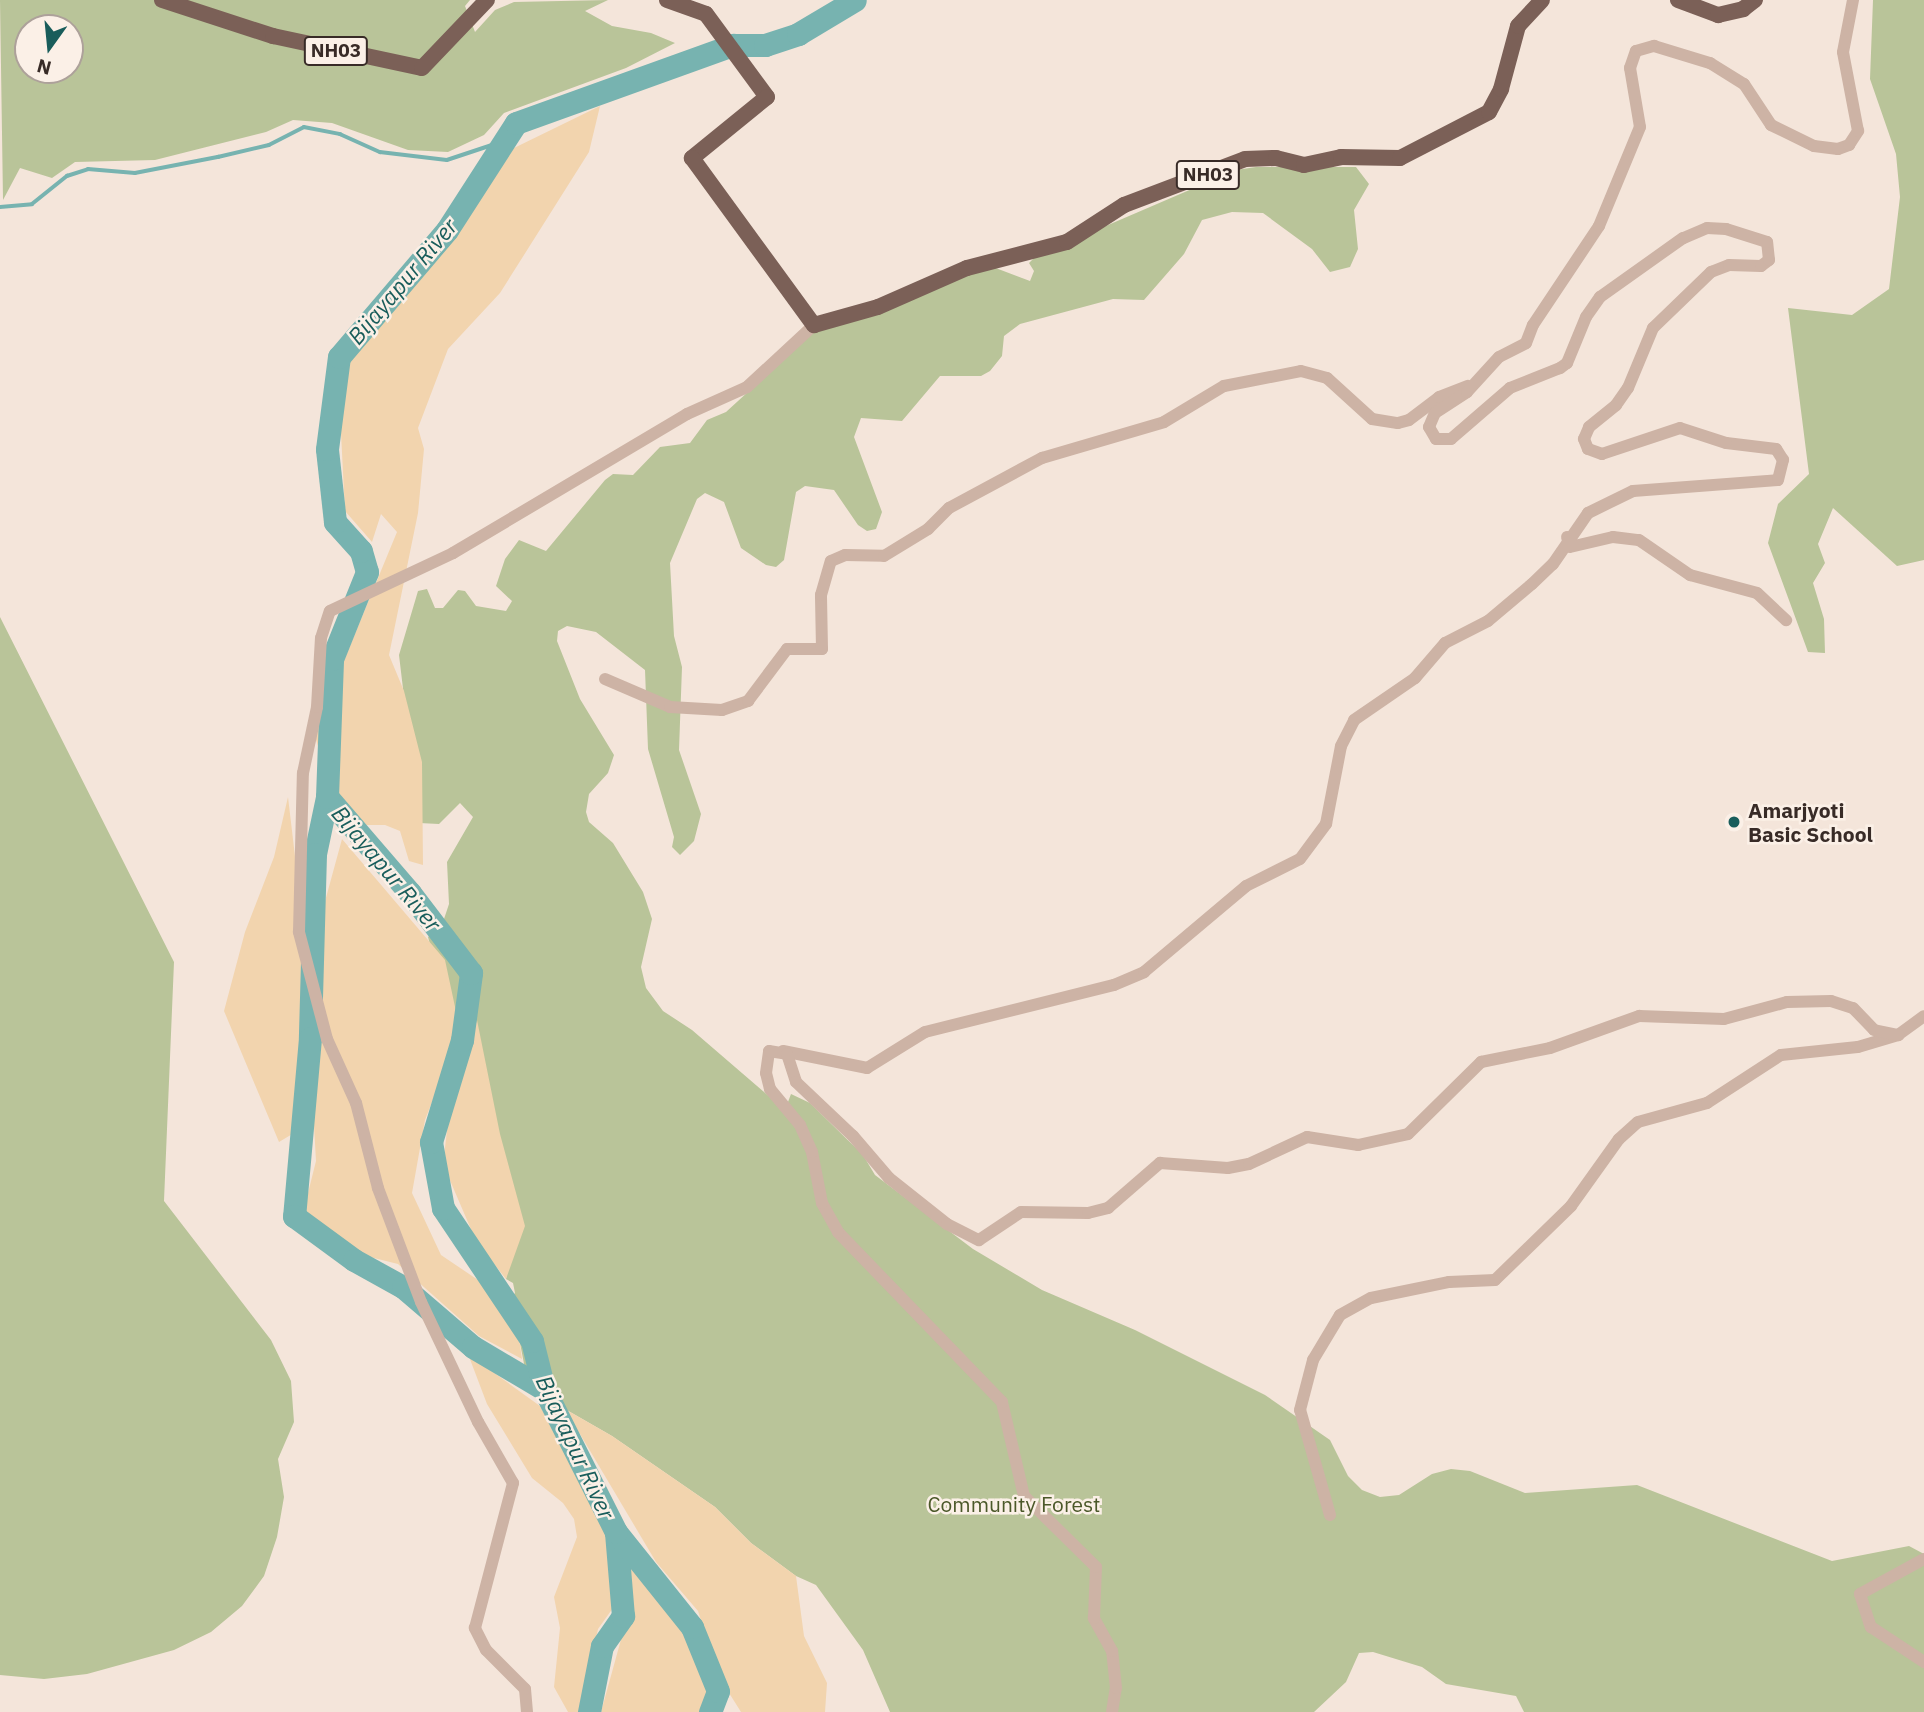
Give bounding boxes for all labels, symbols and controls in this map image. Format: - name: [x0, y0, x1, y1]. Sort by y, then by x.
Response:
- north arrow: [14, 14, 84, 84]
- road number: NH03: [303, 36, 369, 66]
- text: N: [34, 54, 54, 81]
- road number: NH03: [1175, 160, 1241, 190]
- water label: Bijayapur River: [341, 213, 463, 349]
- place label: Amarjyoti Basic School: [1748, 797, 1873, 847]
- water label: Bijayapur River: [326, 800, 448, 936]
- marker: Amarjyoti Basic School: [1726, 814, 1742, 830]
- water label: Bijayapur River: [531, 1371, 621, 1523]
- park label: Community Forest: [928, 1491, 1100, 1517]

